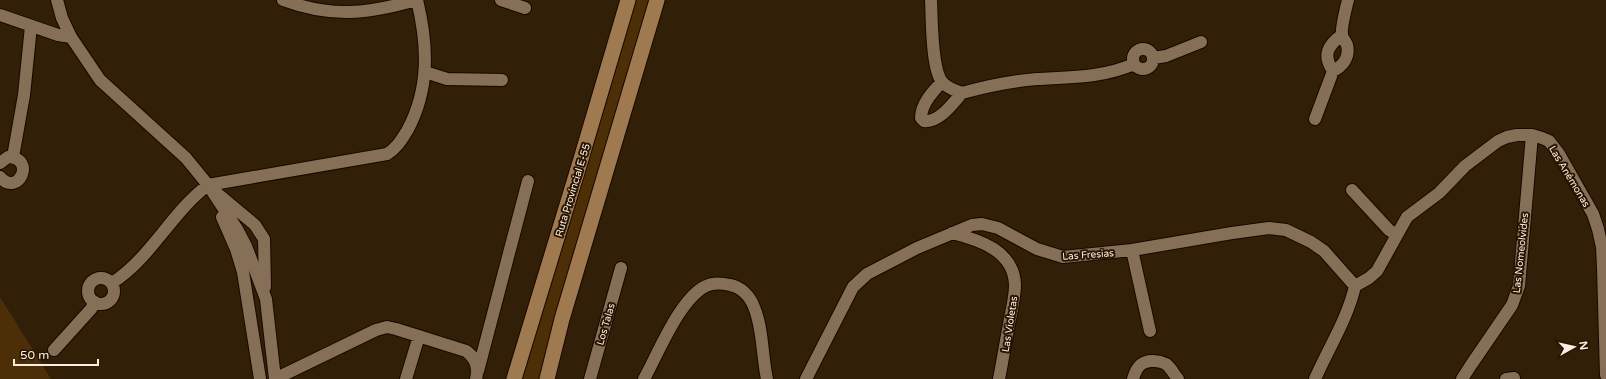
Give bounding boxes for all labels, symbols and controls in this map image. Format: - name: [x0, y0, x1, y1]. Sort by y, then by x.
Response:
- street label: Ruta Provincial E-55: [553, 142, 593, 238]
- street label: Las Anémonas: [1546, 144, 1592, 210]
- street label: Las Nomeolvides: [1511, 212, 1531, 294]
- street label: Las Fresias: [1062, 247, 1114, 263]
- street label: Las Violetas: [1000, 295, 1020, 353]
- street label: Los Talas: [594, 302, 618, 347]
- north arrow: [1554, 327, 1594, 367]
- text: N: [1576, 340, 1590, 351]
- scale bar: [14, 341, 98, 367]
- text: 50 m: [20, 348, 49, 362]

